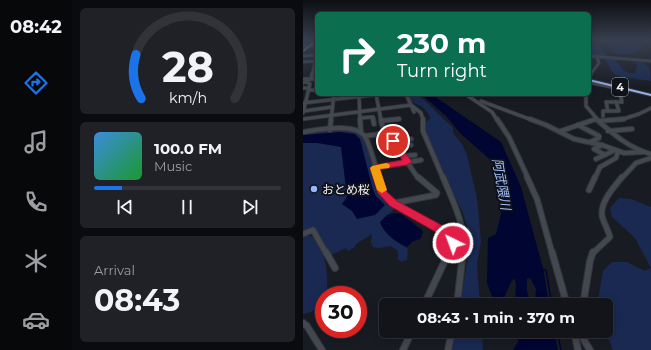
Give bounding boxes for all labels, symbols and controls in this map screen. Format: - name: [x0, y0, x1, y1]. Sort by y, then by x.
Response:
- text: 08:42: [10, 16, 62, 38]
- text: 230 m: [397, 26, 486, 60]
- icon: right: [331, 28, 383, 80]
- text: 28: [162, 42, 214, 92]
- text: Turn right: [397, 60, 487, 82]
- icon: directions: [22, 69, 50, 97]
- road number: 4: [612, 78, 628, 96]
- text: km/h: [168, 89, 207, 107]
- pin: [376, 124, 410, 158]
- icon: music: [22, 128, 50, 156]
- icon: arrive: [382, 130, 404, 152]
- text: 100.0 FM: [154, 139, 222, 158]
- water label: 阿武隈川: [490, 157, 515, 213]
- text: Music: [154, 158, 192, 174]
- place label: おとめ桜: [322, 182, 370, 197]
- marker: おとめ桜: [309, 184, 319, 194]
- icon: phone: [22, 188, 50, 216]
- icon: previous: [114, 196, 136, 218]
- icon: pause: [176, 196, 198, 218]
- icon: next: [239, 196, 261, 218]
- position arrow: [432, 222, 474, 264]
- icon: climate: [22, 247, 50, 275]
- text: Arrival: [94, 262, 135, 278]
- text: 08:43: [94, 282, 180, 319]
- speed limit sign: 30: [315, 286, 367, 338]
- icon: car: [22, 306, 50, 334]
- text: 08:43 · 1 min · 370 m: [417, 308, 575, 327]

